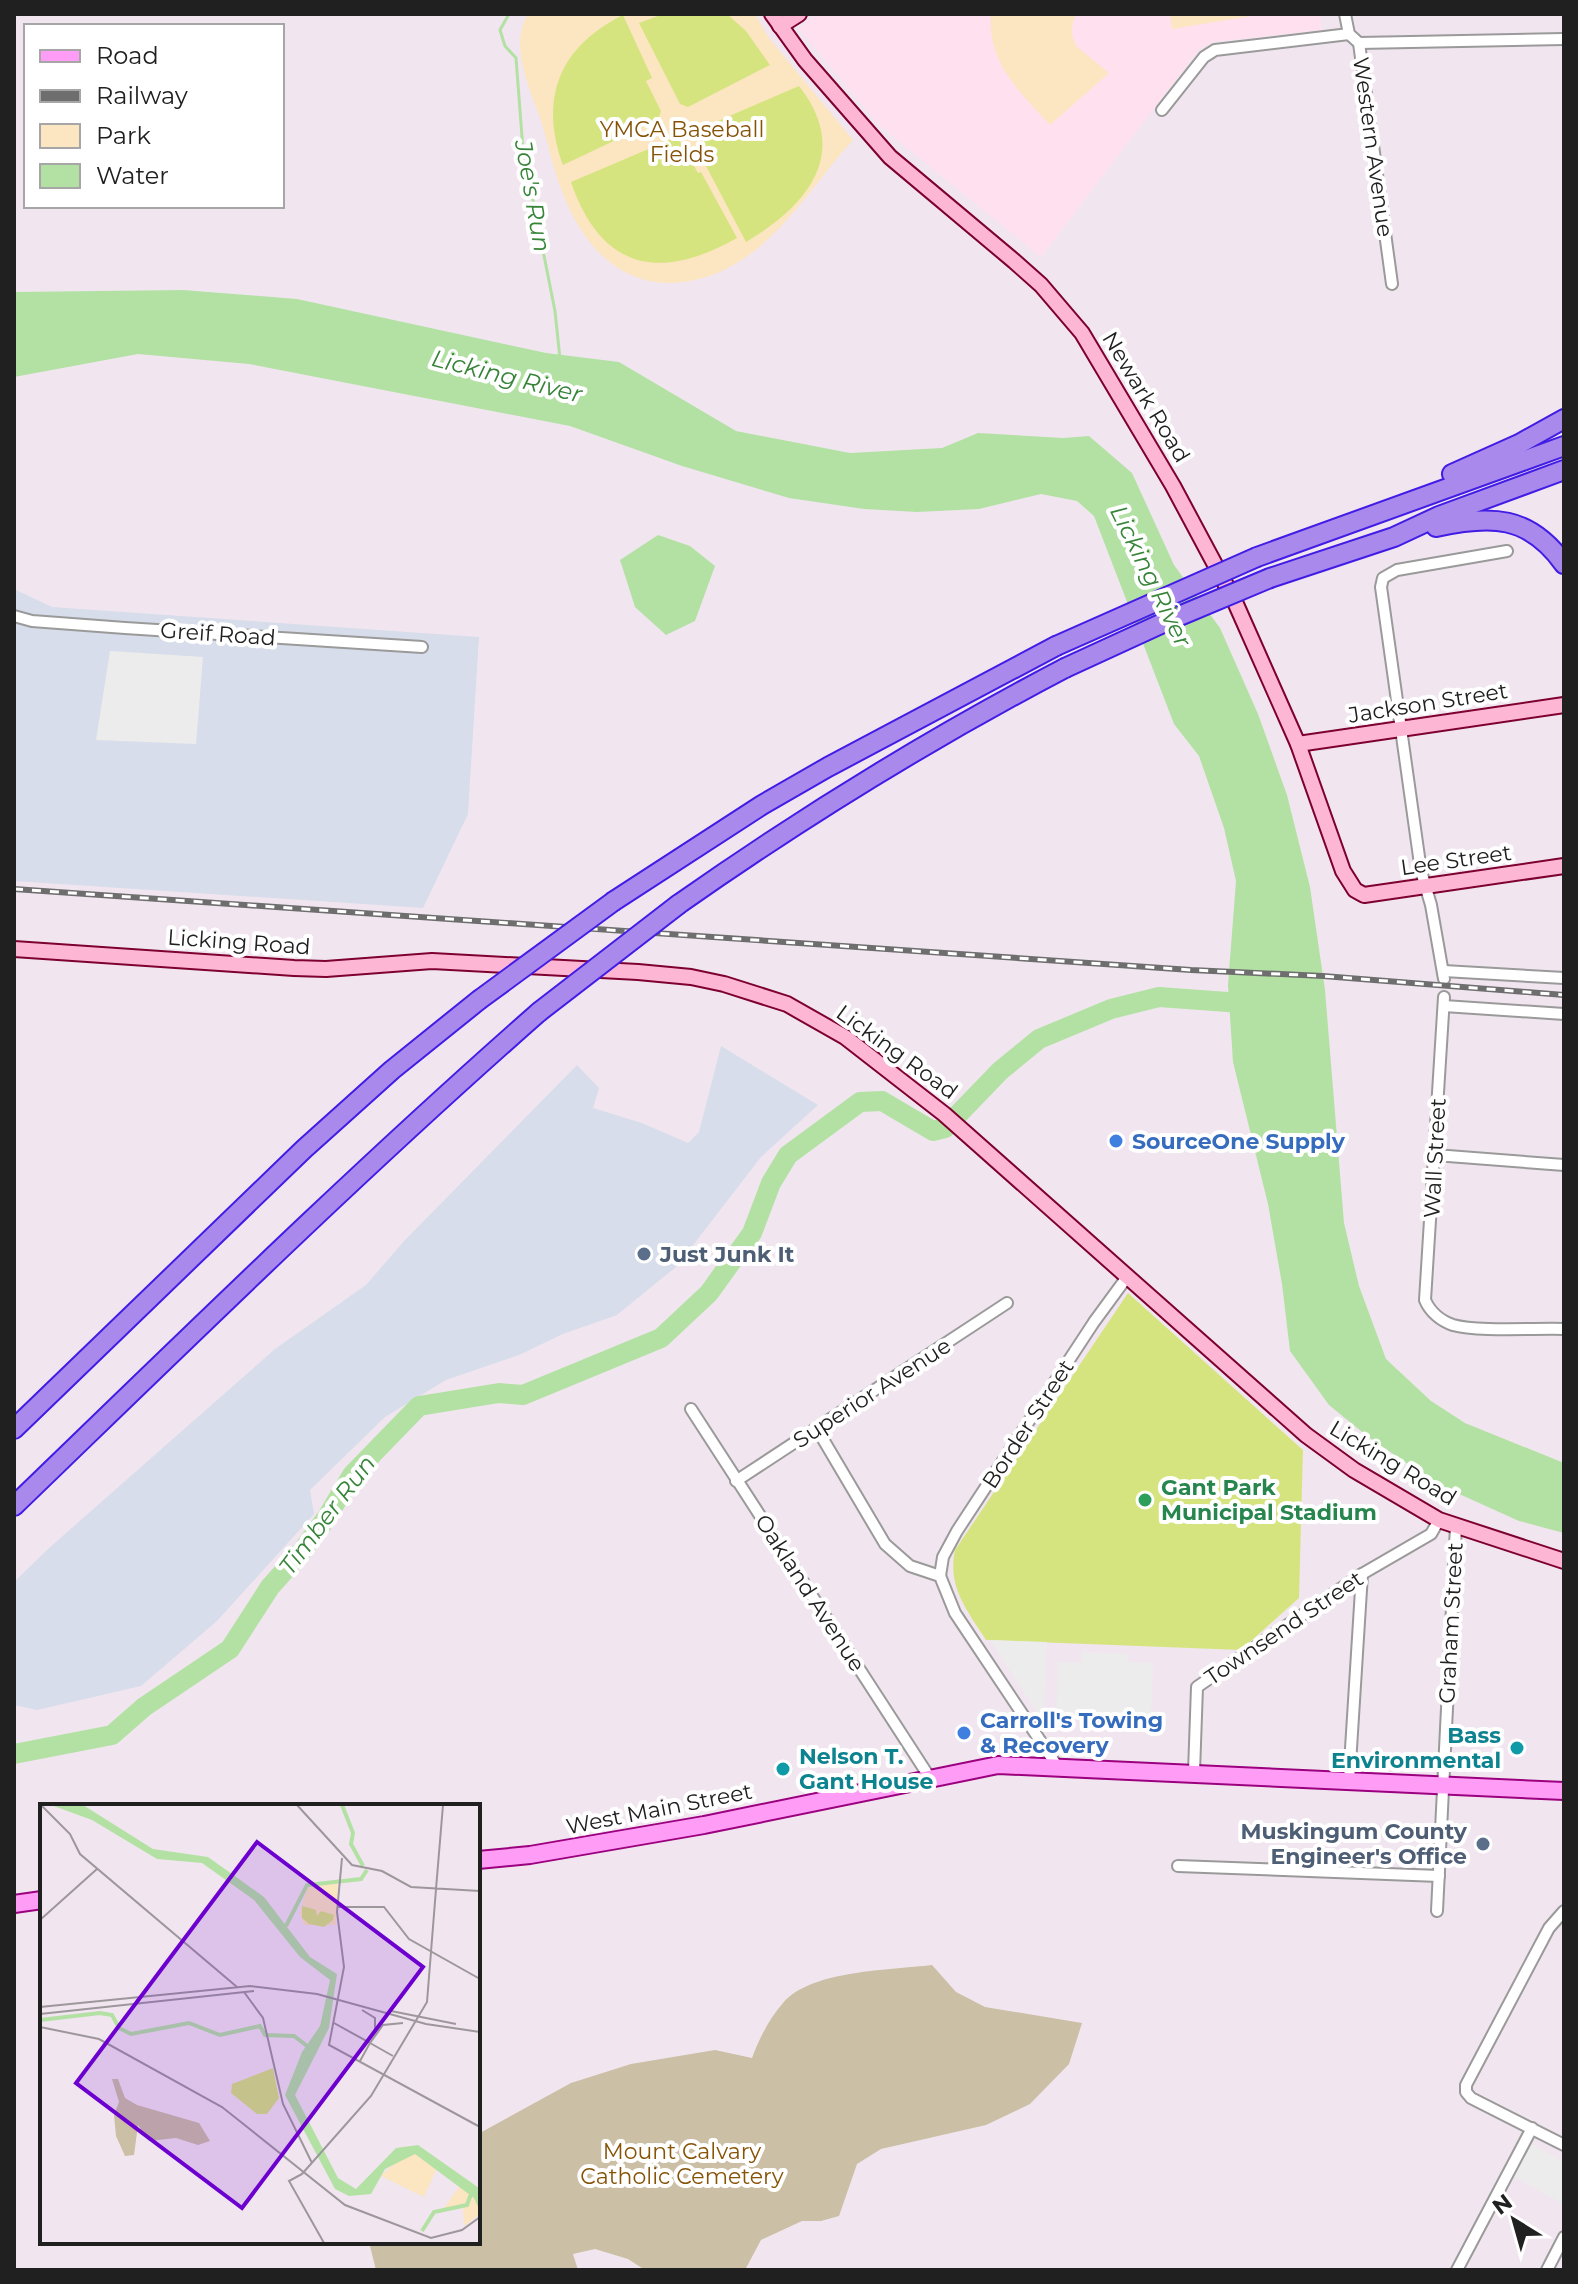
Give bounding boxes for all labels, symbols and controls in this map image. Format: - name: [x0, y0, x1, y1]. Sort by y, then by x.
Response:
- legend: [24, 24, 284, 208]
- text: Road: [96, 41, 159, 70]
- street label: Western Avenue: [1347, 55, 1399, 239]
- text: Railway: [96, 81, 188, 110]
- park label: YMCA Baseball Fields: [600, 116, 764, 168]
- text: Park: [96, 121, 151, 150]
- water label: Joe's Run: [509, 137, 557, 254]
- text: Water: [96, 161, 169, 190]
- street label: Newark Road: [1096, 327, 1196, 467]
- water label: Licking River: [429, 343, 587, 409]
- water label: Licking River: [1104, 500, 1198, 653]
- street label: Greif Road: [159, 617, 277, 651]
- street label: Jackson Street: [1346, 677, 1510, 729]
- street label: Lee Street: [1399, 839, 1513, 881]
- street label: Licking Road: [167, 924, 311, 960]
- street label: Licking Road: [831, 999, 963, 1105]
- street label: Wall Street: [1418, 1097, 1452, 1219]
- place label: SourceOne Supply: [1132, 1128, 1346, 1155]
- marker: SourceOne Supply: [1107, 1132, 1125, 1150]
- place label: Just Junk It: [659, 1241, 795, 1268]
- marker: Just Junk It: [635, 1245, 653, 1263]
- street label: Superior Avenue: [788, 1332, 956, 1454]
- street label: Border Street: [976, 1354, 1080, 1494]
- street label: Licking Road: [1325, 1414, 1461, 1512]
- water label: Timber Run: [273, 1450, 381, 1580]
- place label: Gant Park Municipal Stadium: [1161, 1474, 1377, 1526]
- marker: Gant Park Municipal Stadium: [1136, 1491, 1154, 1509]
- street label: Oakland Avenue: [749, 1509, 871, 1677]
- street label: Graham Street: [1433, 1542, 1469, 1704]
- street label: Townsend Street: [1200, 1565, 1368, 1691]
- place label: Carroll's Towing & Recovery: [980, 1707, 1163, 1759]
- place label: Bass Environmental: [1331, 1722, 1501, 1774]
- marker: Carroll's Towing & Recovery: [955, 1724, 973, 1742]
- marker: Bass Environmental: [1508, 1739, 1526, 1757]
- place label: Nelson T. Gant House: [799, 1743, 934, 1795]
- marker: Nelson T. Gant House: [774, 1760, 792, 1778]
- street label: West Main Street: [564, 1778, 754, 1840]
- inset map: [40, 1804, 480, 2244]
- place label: Muskingum County Engineer's Office: [1241, 1818, 1468, 1870]
- marker: Muskingum County Engineer's Office: [1474, 1835, 1492, 1853]
- park label: Mount Calvary Catholic Cemetery: [580, 2138, 784, 2190]
- north arrow: [1474, 2180, 1554, 2260]
- text: N: [1487, 2188, 1517, 2221]

